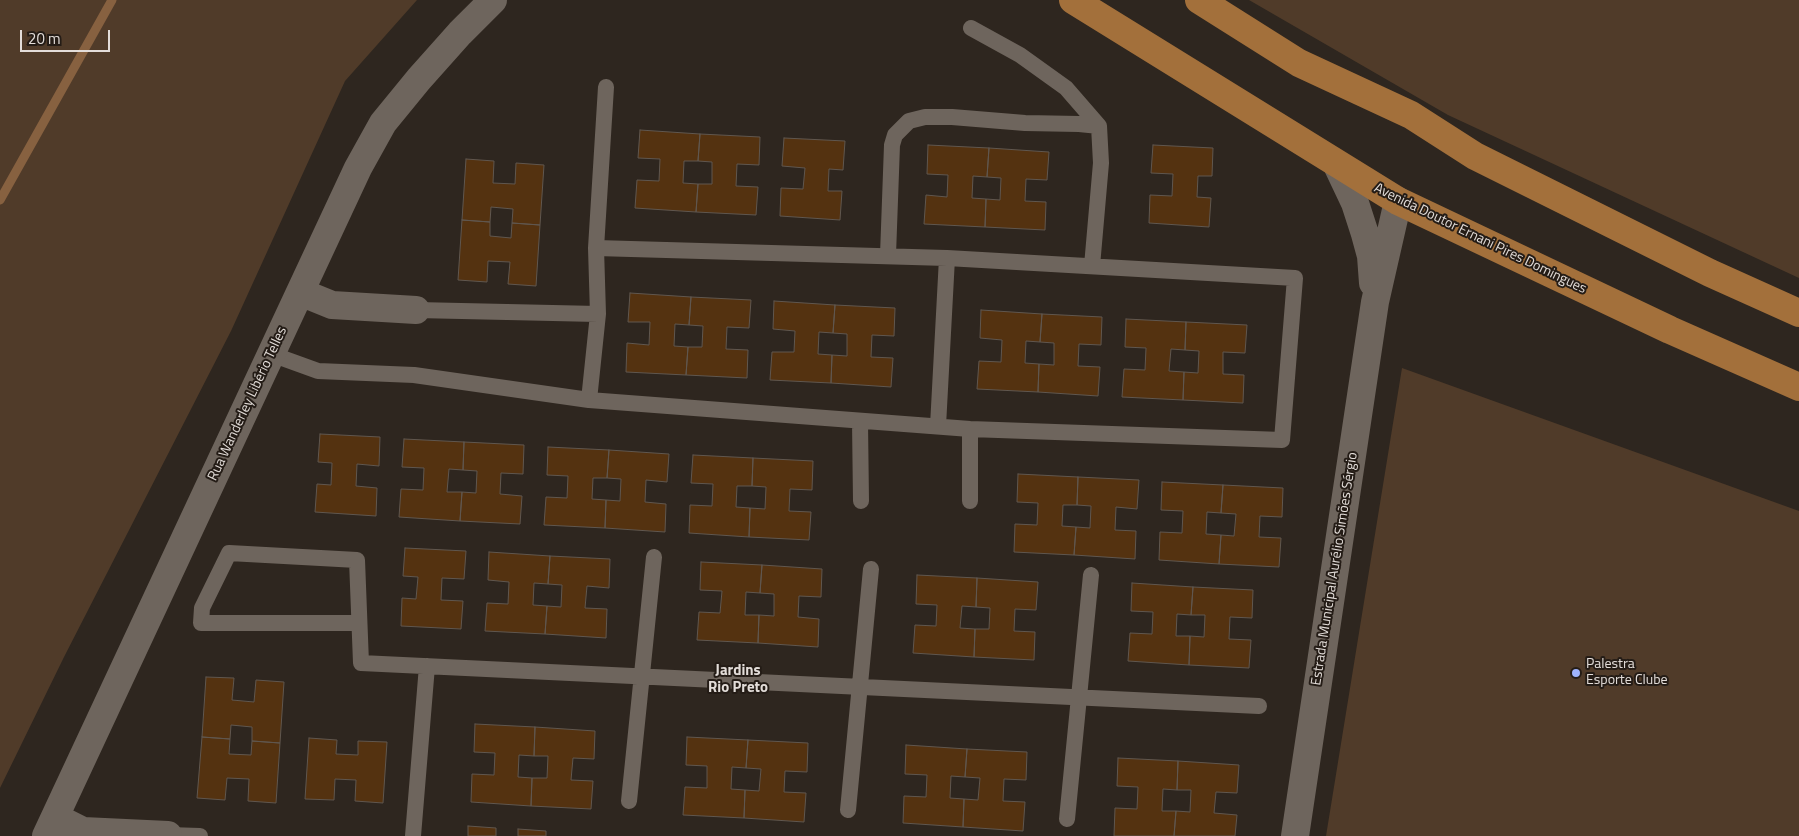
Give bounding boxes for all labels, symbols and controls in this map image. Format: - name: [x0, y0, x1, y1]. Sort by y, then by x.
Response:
- scale bar: [22, 20, 112, 52]
- text: 20 m: [28, 27, 61, 50]
- street label: Avenida Doutor Ernani Pires Domingues: [1371, 180, 1589, 298]
- street label: Rua Wanderley Libério Telles: [205, 324, 291, 484]
- street label: Estrada Municipal Aurélio Simões Sérgio: [1308, 451, 1362, 687]
- place label: Palestra Esporte Clube: [1586, 657, 1668, 690]
- district label: Jardins Rio Preto: [708, 662, 768, 697]
- marker: Palestra Esporte Clube: [1570, 667, 1582, 679]

